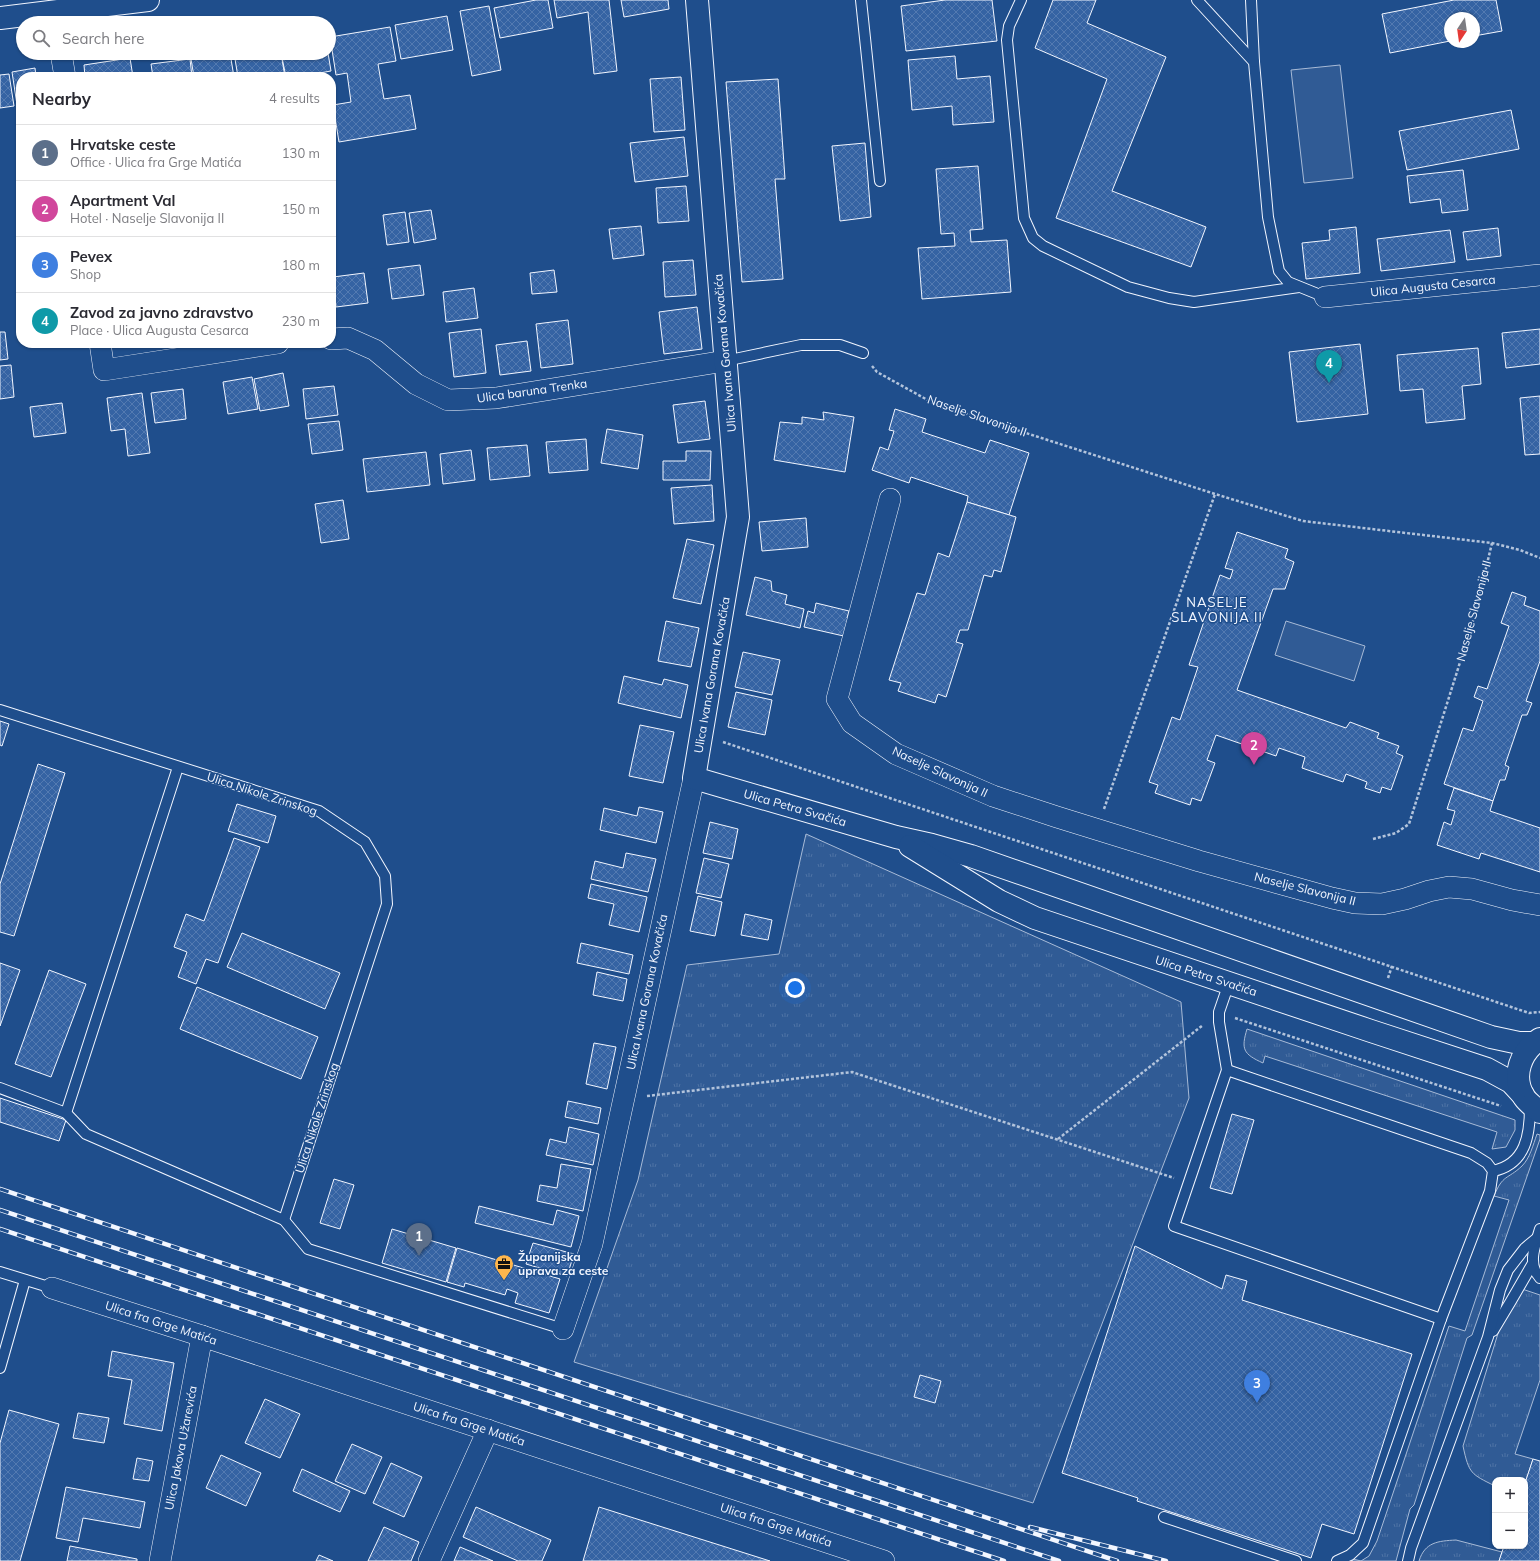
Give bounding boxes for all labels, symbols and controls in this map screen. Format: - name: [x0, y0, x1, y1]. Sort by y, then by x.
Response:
- north arrow: [1444, 12, 1480, 48]
- search box: [16, 16, 336, 60]
- icon: search: [30, 27, 52, 49]
- text: Search here: [62, 29, 144, 48]
- text: Nearby: [32, 88, 91, 109]
- text: 4 results: [269, 90, 320, 106]
- text: Hrvatske ceste: [70, 135, 176, 154]
- text: 1: [41, 145, 49, 161]
- text: 130 m: [282, 145, 320, 161]
- text: Office · Ulica fra Grge Matića: [70, 154, 242, 170]
- text: Apartment Val: [70, 191, 176, 210]
- text: 2: [41, 201, 49, 217]
- text: 150 m: [282, 201, 320, 217]
- text: Hotel · Naselje Slavonija II: [70, 210, 224, 226]
- text: Pevex: [70, 247, 112, 266]
- text: 3: [41, 257, 49, 273]
- text: 180 m: [282, 257, 320, 273]
- text: Shop: [70, 266, 101, 282]
- street label: Ulica Augusta Cesarca: [1370, 271, 1496, 300]
- street label: Ulica Ivana Gorana Kovačića: [710, 273, 739, 433]
- text: Zavod za javno zdravstvo: [70, 303, 253, 322]
- text: 4: [41, 313, 49, 329]
- text: 230 m: [282, 313, 320, 329]
- text: Place · Ulica Augusta Cesarca: [70, 322, 249, 338]
- pin: 4: [1316, 350, 1342, 383]
- street label: Ulica baruna Trenka: [476, 375, 588, 406]
- street label: Naselje Slavonija II: [926, 392, 1029, 440]
- street label: Naselje Slavonija II: [1453, 559, 1494, 663]
- district label: NASELJE SLAVONIJA II: [1171, 594, 1263, 625]
- street label: Ulica Ivana Gorana Kovačića: [690, 595, 733, 754]
- pin: 2: [1241, 732, 1267, 765]
- street label: Naselje Slavonija II: [890, 743, 990, 800]
- street label: Ulica Nikole Zrinskog: [205, 769, 319, 818]
- street label: Ulica Petra Svačića: [742, 786, 848, 829]
- street label: Naselje Slavonija II: [1253, 869, 1357, 908]
- street label: Ulica Ivana Gorana Kovačića: [623, 913, 670, 1071]
- street label: Ulica Petra Svačića: [1153, 952, 1259, 999]
- your location: [785, 978, 805, 998]
- street label: Ulica Nikole Zrinskog: [292, 1061, 341, 1175]
- pin: 1: [406, 1223, 432, 1256]
- place label: Županijska uprava za ceste: [518, 1249, 609, 1278]
- office icon: Županijska uprava za ceste: [493, 1253, 515, 1281]
- street label: Ulica fra Grge Matića: [103, 1297, 219, 1348]
- pin: 3: [1244, 1370, 1270, 1403]
- street label: Ulica Jakova Užarevića: [161, 1384, 200, 1511]
- street label: Ulica fra Grge Matića: [411, 1398, 527, 1449]
- map controls: [1492, 1477, 1528, 1549]
- button: +: [1492, 1477, 1528, 1513]
- street label: Ulica fra Grge Matića: [718, 1499, 834, 1550]
- button: −: [1492, 1513, 1528, 1549]

